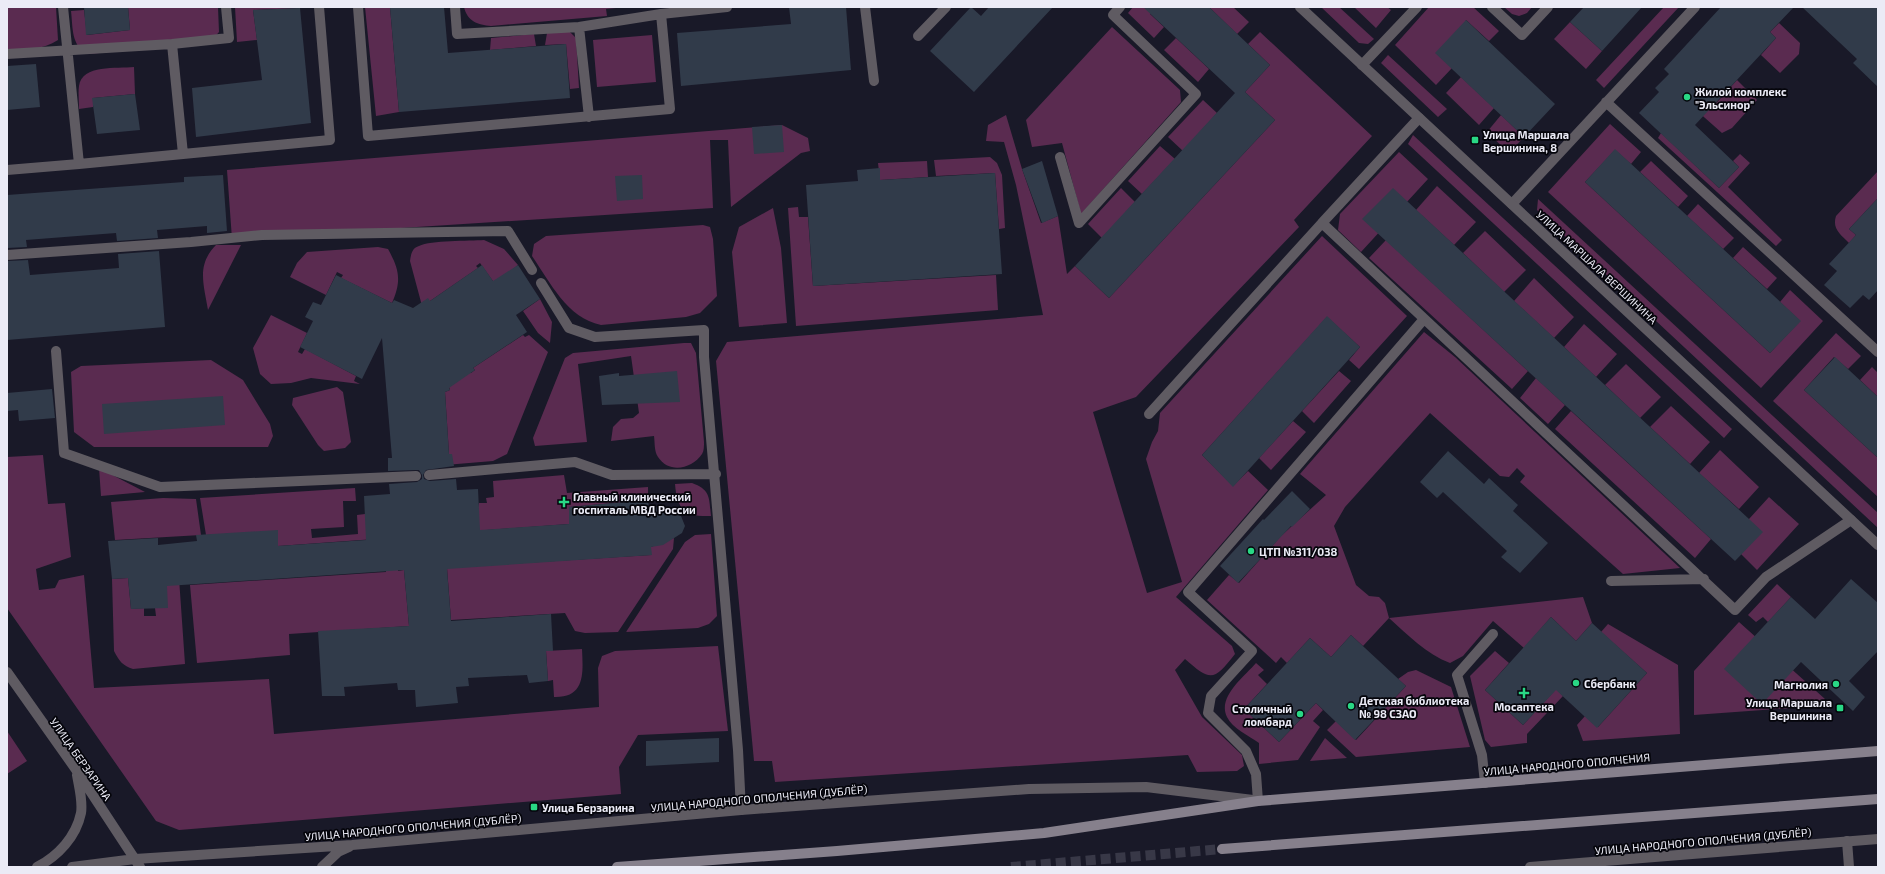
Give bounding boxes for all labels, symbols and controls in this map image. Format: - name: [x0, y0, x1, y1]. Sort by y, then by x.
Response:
- place label: Жилой комплекс "Эльсинор": [1695, 85, 1787, 111]
- marker: Жилой комплекс "Эльсинор": [1682, 92, 1692, 102]
- place label: Улица Маршала Вершинина, 8: [1483, 128, 1569, 154]
- marker: Улица Маршала Вершинина, 8: [1470, 135, 1480, 145]
- street label: УЛИЦА МАРШАЛА ВЕРШИНИНА: [1534, 208, 1660, 327]
- place label: Главный клинический госпиталь МВД России: [573, 490, 696, 516]
- marker: Главный клинический госпиталь МВД России: [558, 496, 570, 508]
- place label: ЦТП №311/038: [1259, 545, 1338, 558]
- marker: ЦТП №311/038: [1246, 546, 1256, 556]
- place label: Сбербанк: [1584, 677, 1636, 690]
- marker: Сбербанк: [1571, 678, 1581, 688]
- place label: Магнолия: [1774, 678, 1828, 691]
- marker: Магнолия: [1831, 679, 1841, 689]
- marker: Мосаптека: [1519, 688, 1529, 698]
- place label: Детская библиотека № 98 СЗАО: [1359, 694, 1469, 720]
- place label: Улица Маршала Вершинина: [1746, 696, 1832, 722]
- place label: Мосаптека: [1494, 700, 1554, 713]
- marker: Детская библиотека № 98 СЗАО: [1346, 701, 1356, 711]
- place label: Столичный ломбард: [1232, 702, 1292, 728]
- marker: Улица Маршала Вершинина: [1835, 703, 1845, 713]
- marker: Столичный ломбард: [1295, 709, 1305, 719]
- street label: УЛИЦА БЕРЗАРИНА: [48, 715, 114, 803]
- street label: УЛИЦА НАРОДНОГО ОПОЛЧЕНИЯ: [1483, 750, 1651, 778]
- street label: УЛИЦА НАРОДНОГО ОПОЛЧЕНИЯ (ДУБЛЁР): [650, 782, 868, 814]
- place label: Улица Берзарина: [542, 801, 635, 814]
- marker: Улица Берзарина: [529, 802, 539, 812]
- street label: УЛИЦА НАРОДНОГО ОПОЛЧЕНИЯ (ДУБЛЁР): [304, 811, 522, 843]
- street label: УЛИЦА НАРОДНОГО ОПОЛЧЕНИЯ (ДУБЛЁР): [1594, 825, 1812, 857]

